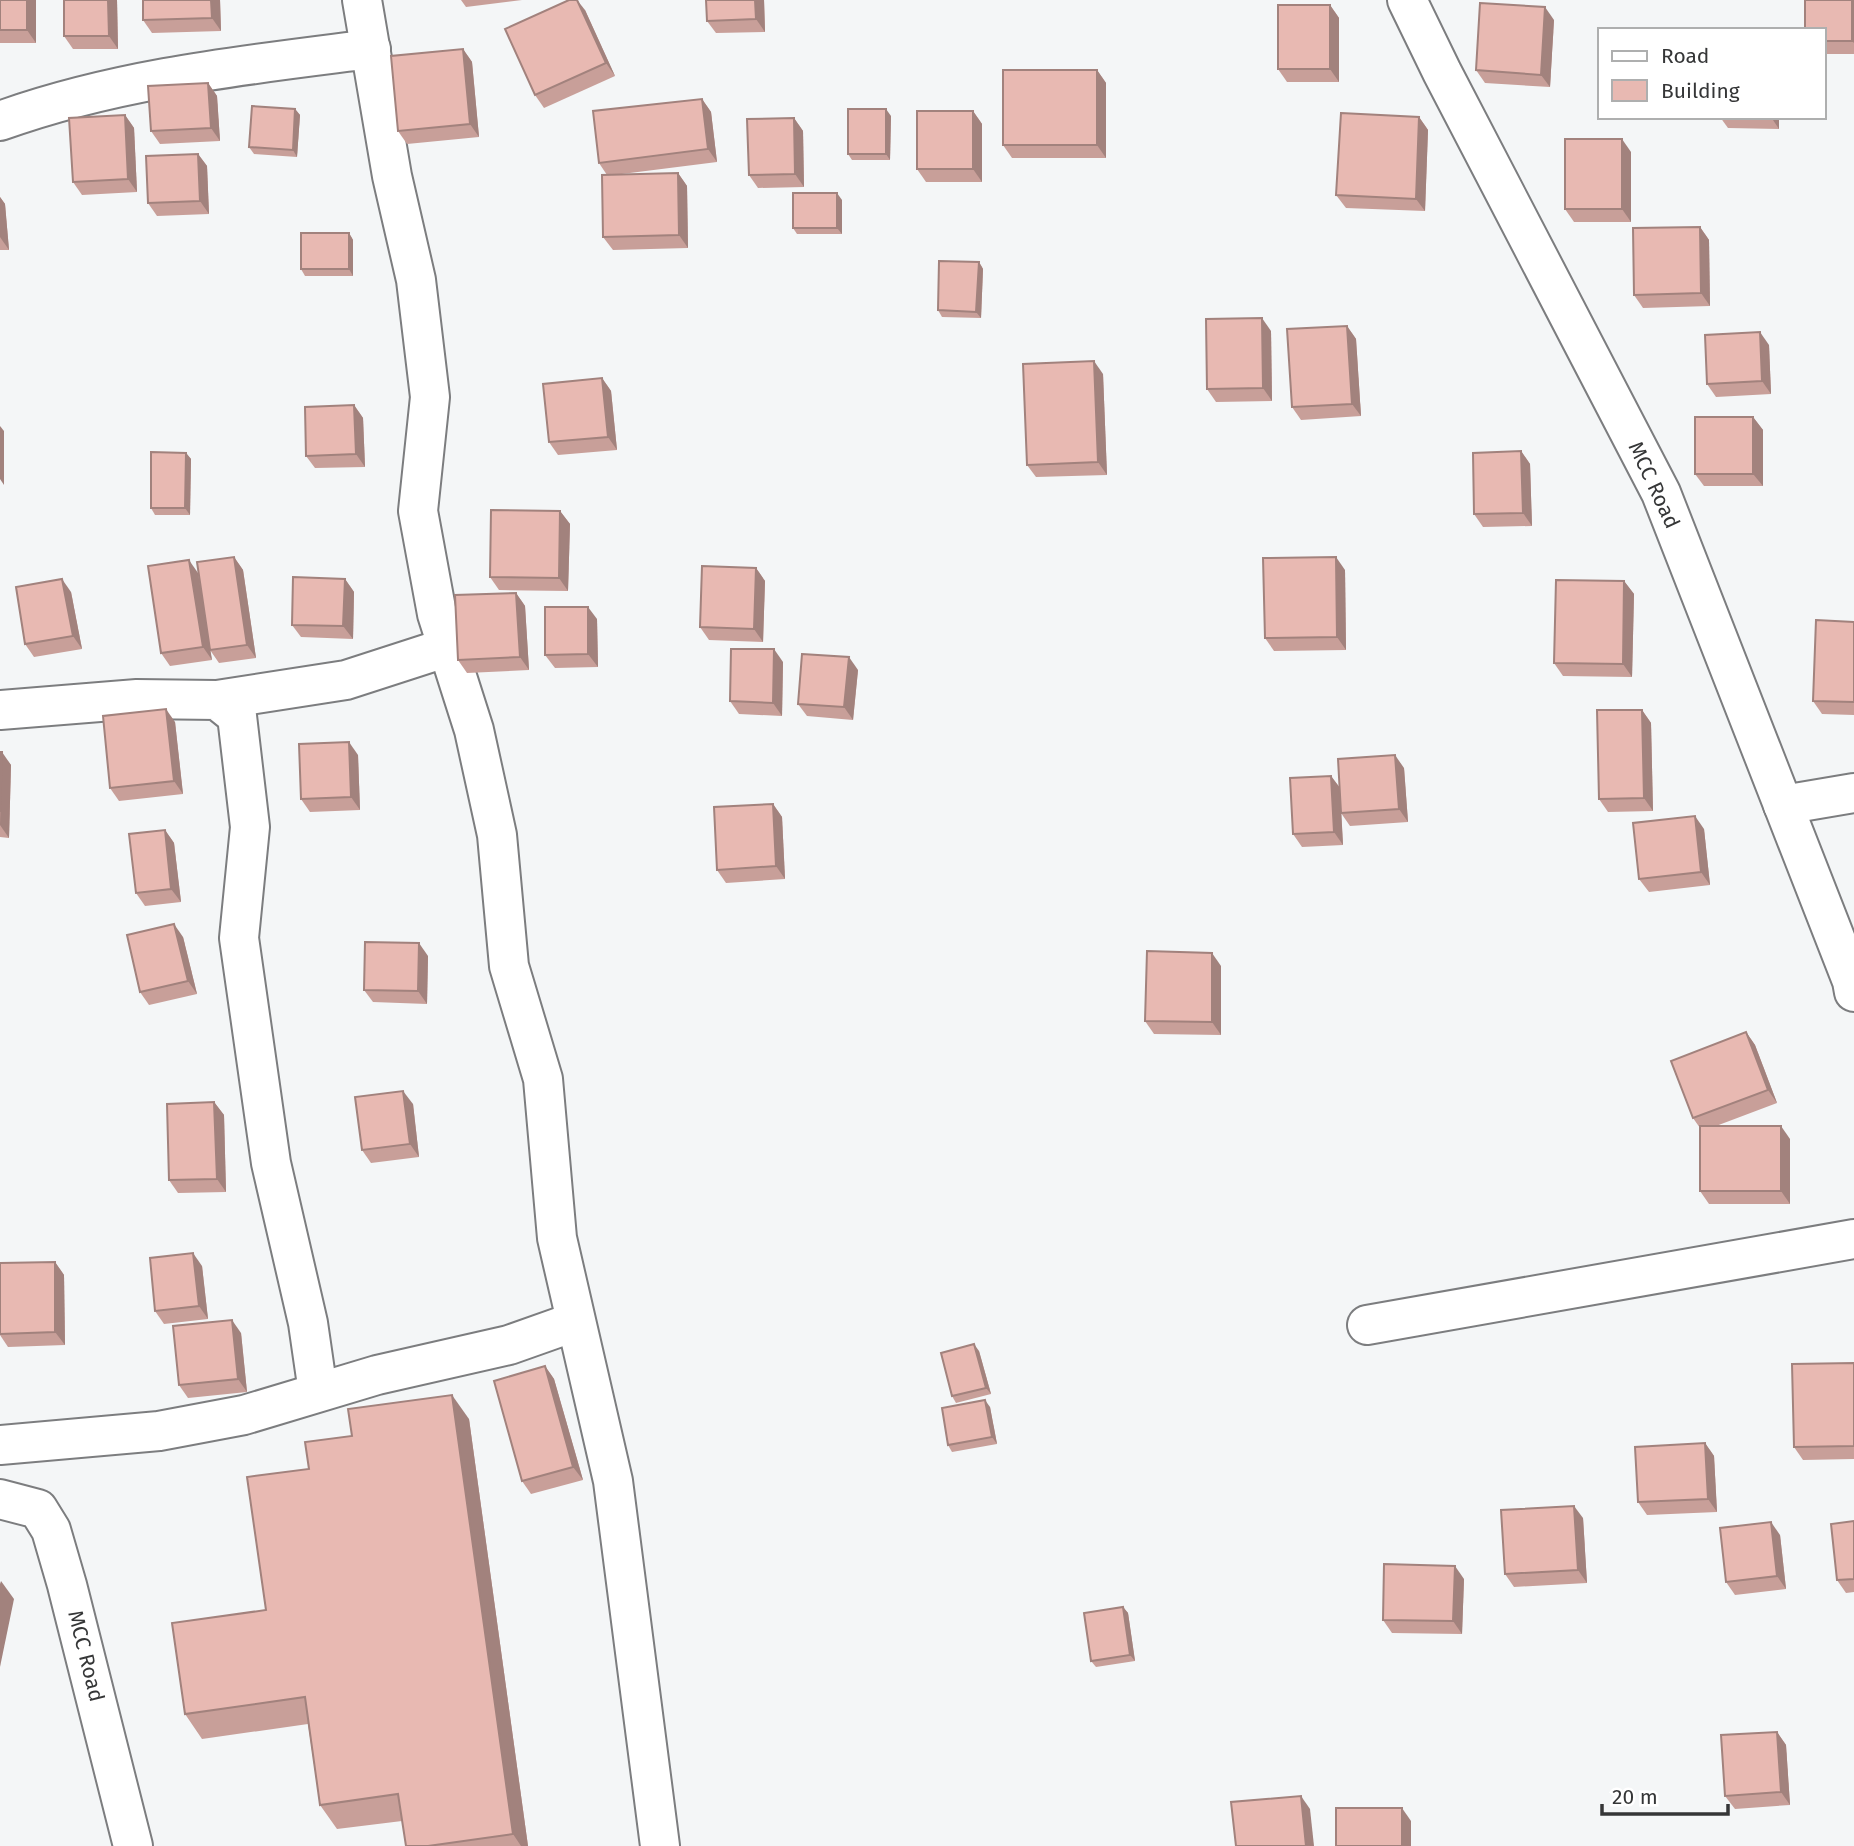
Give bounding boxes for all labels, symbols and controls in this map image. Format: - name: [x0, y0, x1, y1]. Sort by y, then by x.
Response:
- legend: [1598, 28, 1826, 119]
- text: Road: [1661, 43, 1709, 69]
- text: Building: [1661, 78, 1740, 104]
- street label: MCC Road: [1623, 437, 1685, 533]
- street label: MCC Road: [62, 1608, 110, 1704]
- scale bar: [1602, 1772, 1728, 1816]
- text: 20 m: [1612, 1784, 1658, 1810]

